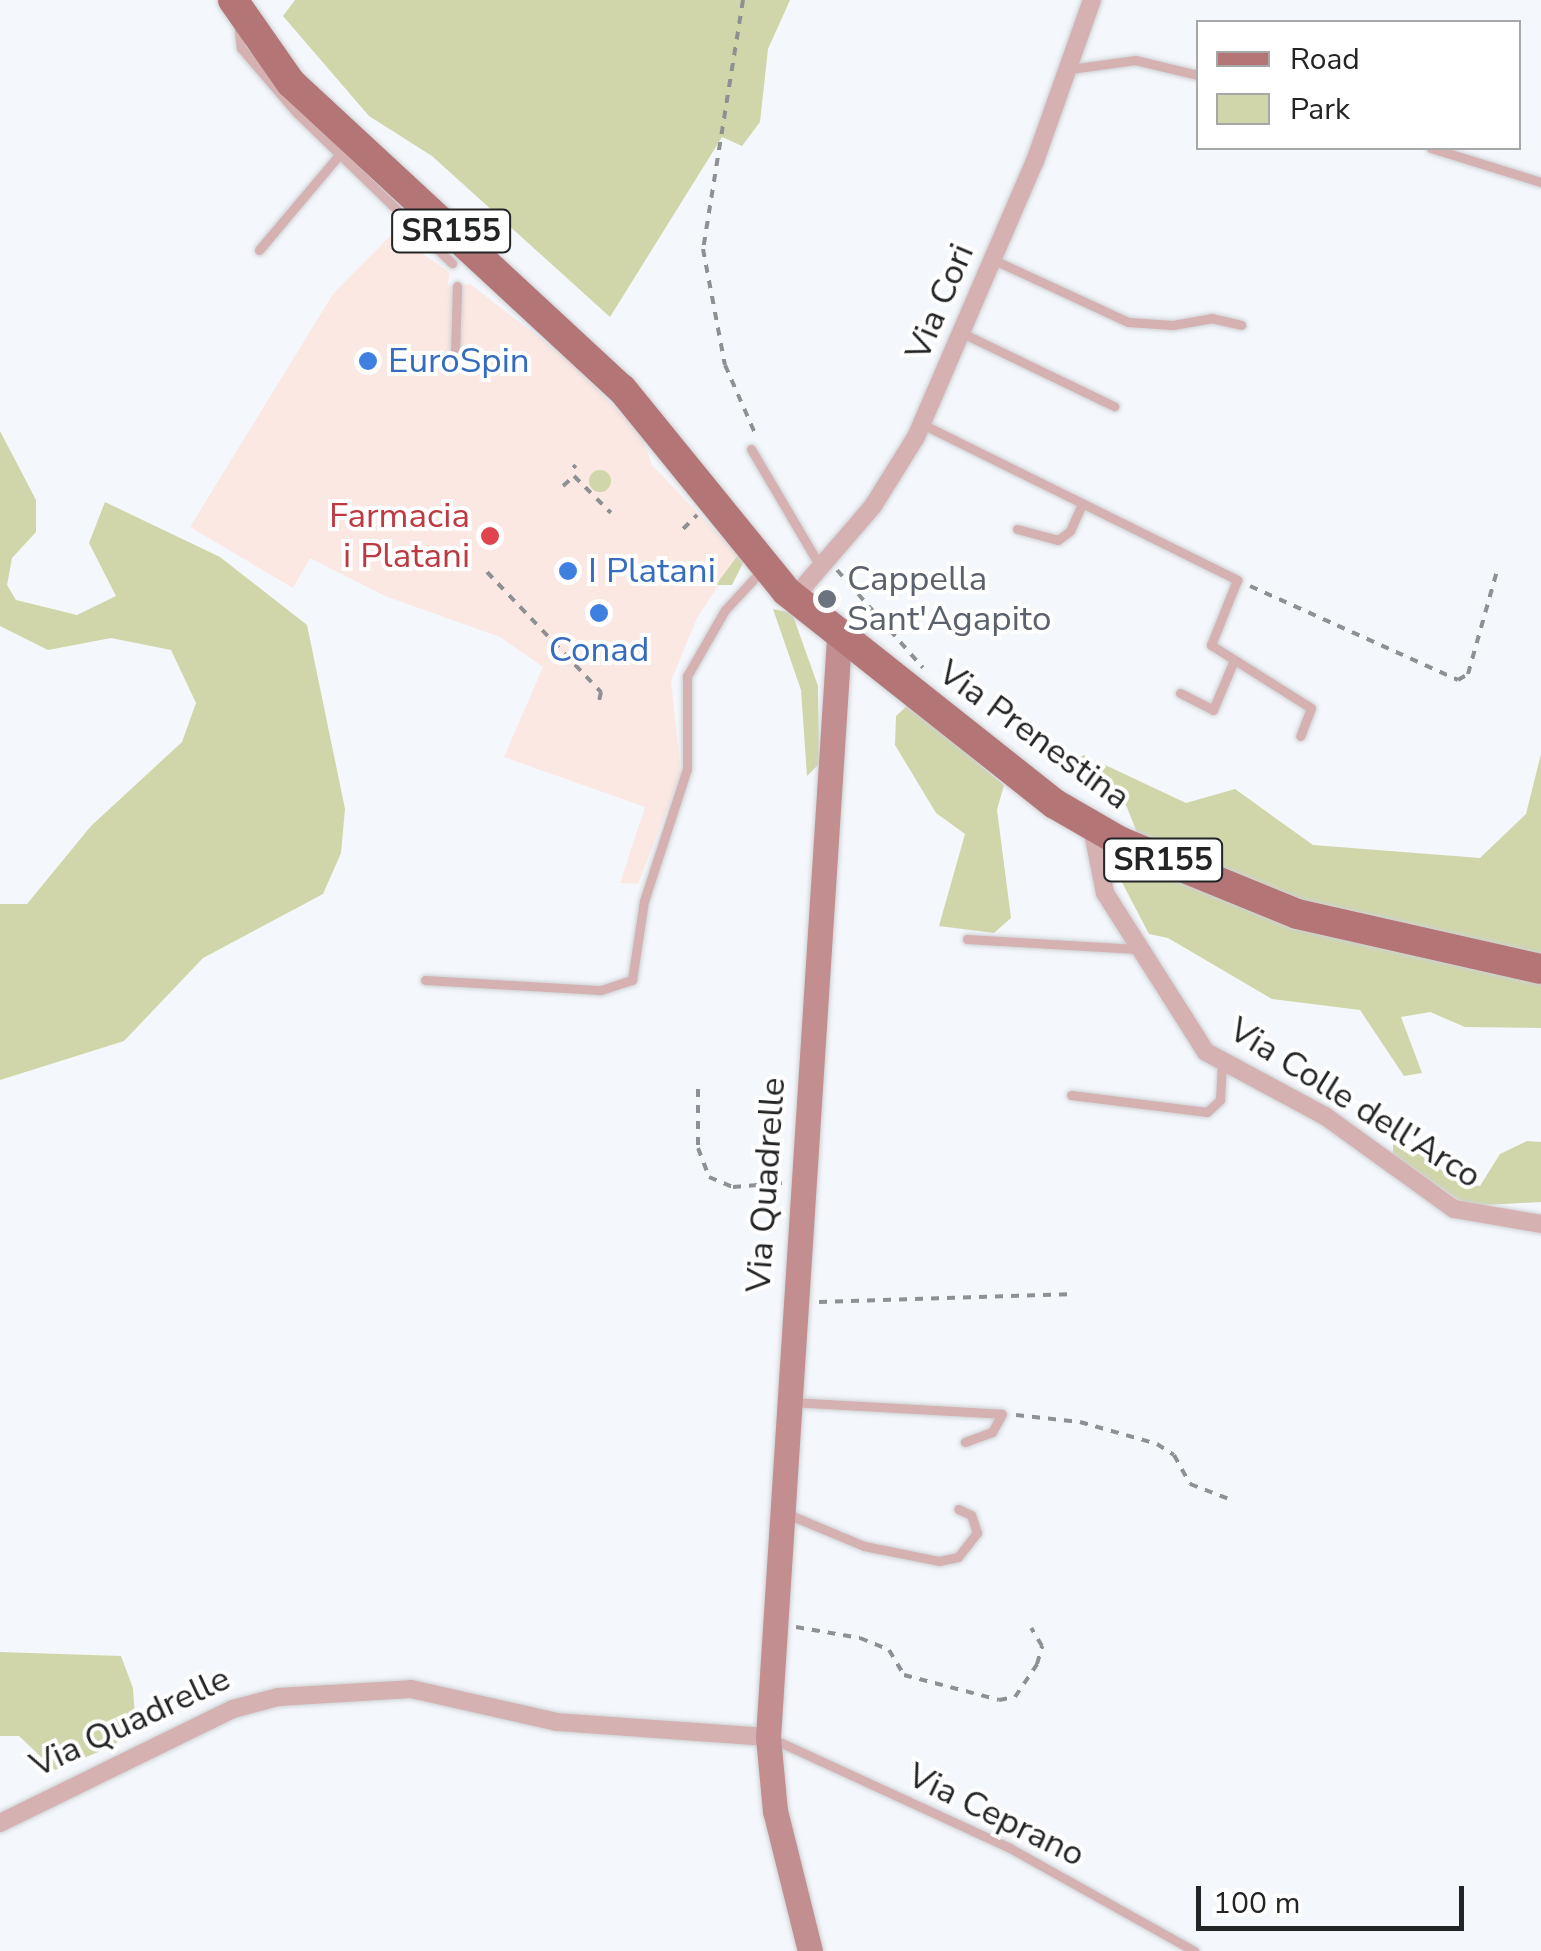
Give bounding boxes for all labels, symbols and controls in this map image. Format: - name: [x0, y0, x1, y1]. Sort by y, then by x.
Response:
- legend: [1196, 20, 1521, 150]
- text: Road: [1290, 39, 1360, 80]
- text: Park: [1290, 89, 1350, 130]
- road number: SR155: [391, 204, 511, 258]
- street label: Via Cori: [897, 238, 983, 366]
- place label: EuroSpin: [388, 340, 530, 382]
- marker: EuroSpin: [357, 350, 379, 372]
- place label: Farmacia i Platani: [329, 495, 470, 577]
- marker: Farmacia i Platani: [479, 525, 501, 547]
- place label: I Platani: [588, 550, 716, 592]
- place label: Cappella Sant'Agapito: [847, 558, 1051, 640]
- marker: I Platani: [557, 560, 579, 582]
- marker: Cappella Sant'Agapito: [816, 588, 838, 610]
- marker: Conad: [588, 602, 610, 624]
- place label: Conad: [549, 629, 649, 671]
- street label: Via Prenestina: [930, 651, 1138, 819]
- road number: SR155: [1103, 833, 1223, 887]
- street label: Via Colle dell'Arco: [1221, 1009, 1489, 1197]
- street label: Via Quadrelle: [738, 1076, 794, 1294]
- street label: Via Quadrelle: [24, 1657, 236, 1787]
- street label: Via Ceprano: [901, 1754, 1091, 1876]
- scale bar: [1201, 1866, 1468, 1928]
- text: 100 m: [1213, 1883, 1300, 1924]

